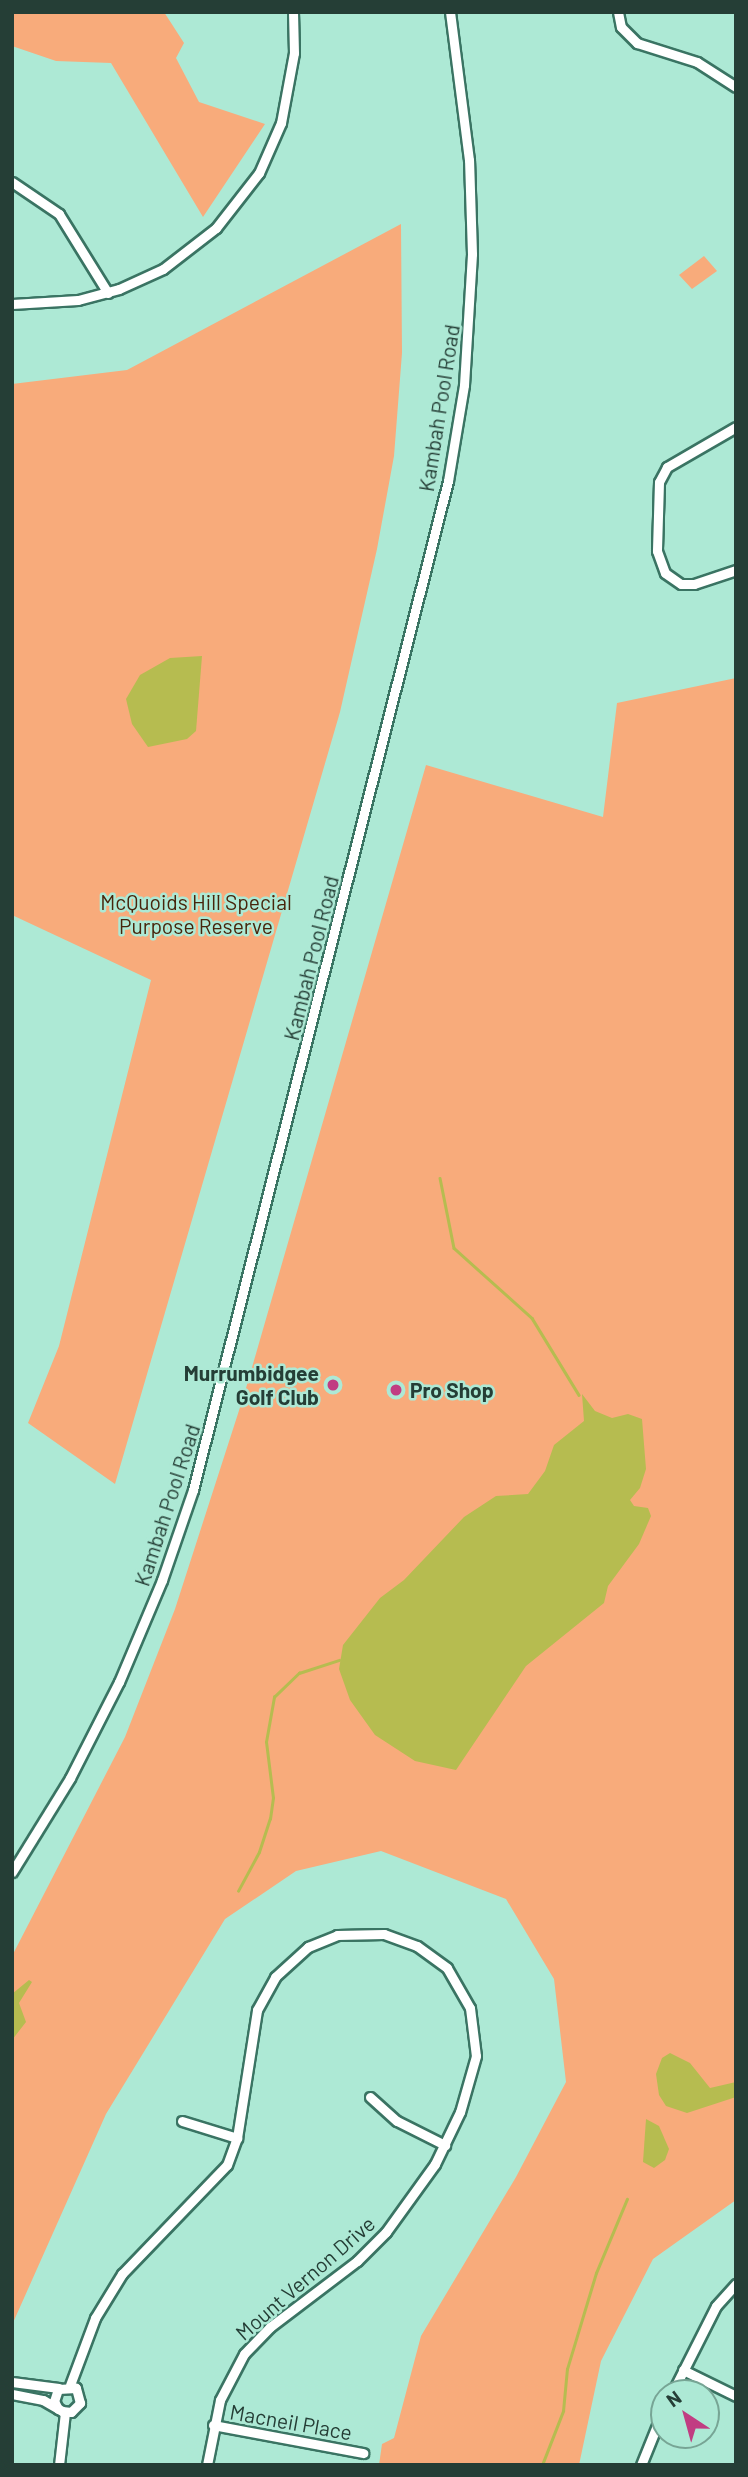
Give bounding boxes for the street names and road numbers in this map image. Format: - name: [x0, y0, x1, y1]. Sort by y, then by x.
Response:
- street label: Kambah Pool Road: [413, 323, 465, 493]
- street label: Kambah Pool Road: [278, 873, 344, 1043]
- street label: Kambah Pool Road: [129, 1421, 205, 1589]
- street label: Mount Vernon Drive: [230, 2211, 380, 2345]
- street label: Macneil Place: [228, 2399, 354, 2445]

